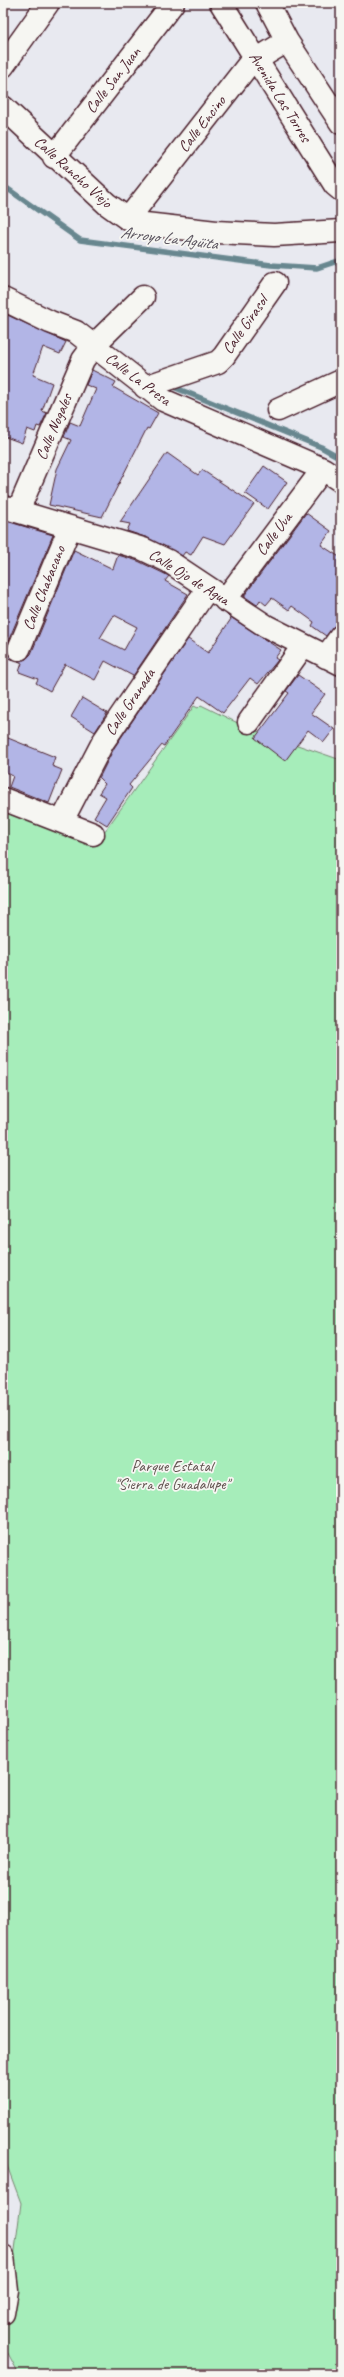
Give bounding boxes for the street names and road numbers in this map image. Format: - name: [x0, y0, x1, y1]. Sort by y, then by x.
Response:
- street label: Calle San Juan: [81, 42, 146, 117]
- street label: Avenida Las Torres: [244, 48, 316, 147]
- street label: Calle Encino: [174, 91, 231, 156]
- street label: Calle Rancho Viejo: [30, 132, 117, 213]
- street label: Calle Girasol: [218, 289, 274, 358]
- street label: Calle La Presa: [101, 348, 176, 411]
- street label: Calle Nogales: [31, 390, 77, 463]
- street label: Calle Uva: [251, 507, 297, 559]
- street label: Calle Chabacano: [18, 542, 70, 633]
- street label: Calle Ojo de Agua: [145, 544, 234, 610]
- street label: Calle Granada: [100, 664, 160, 739]

